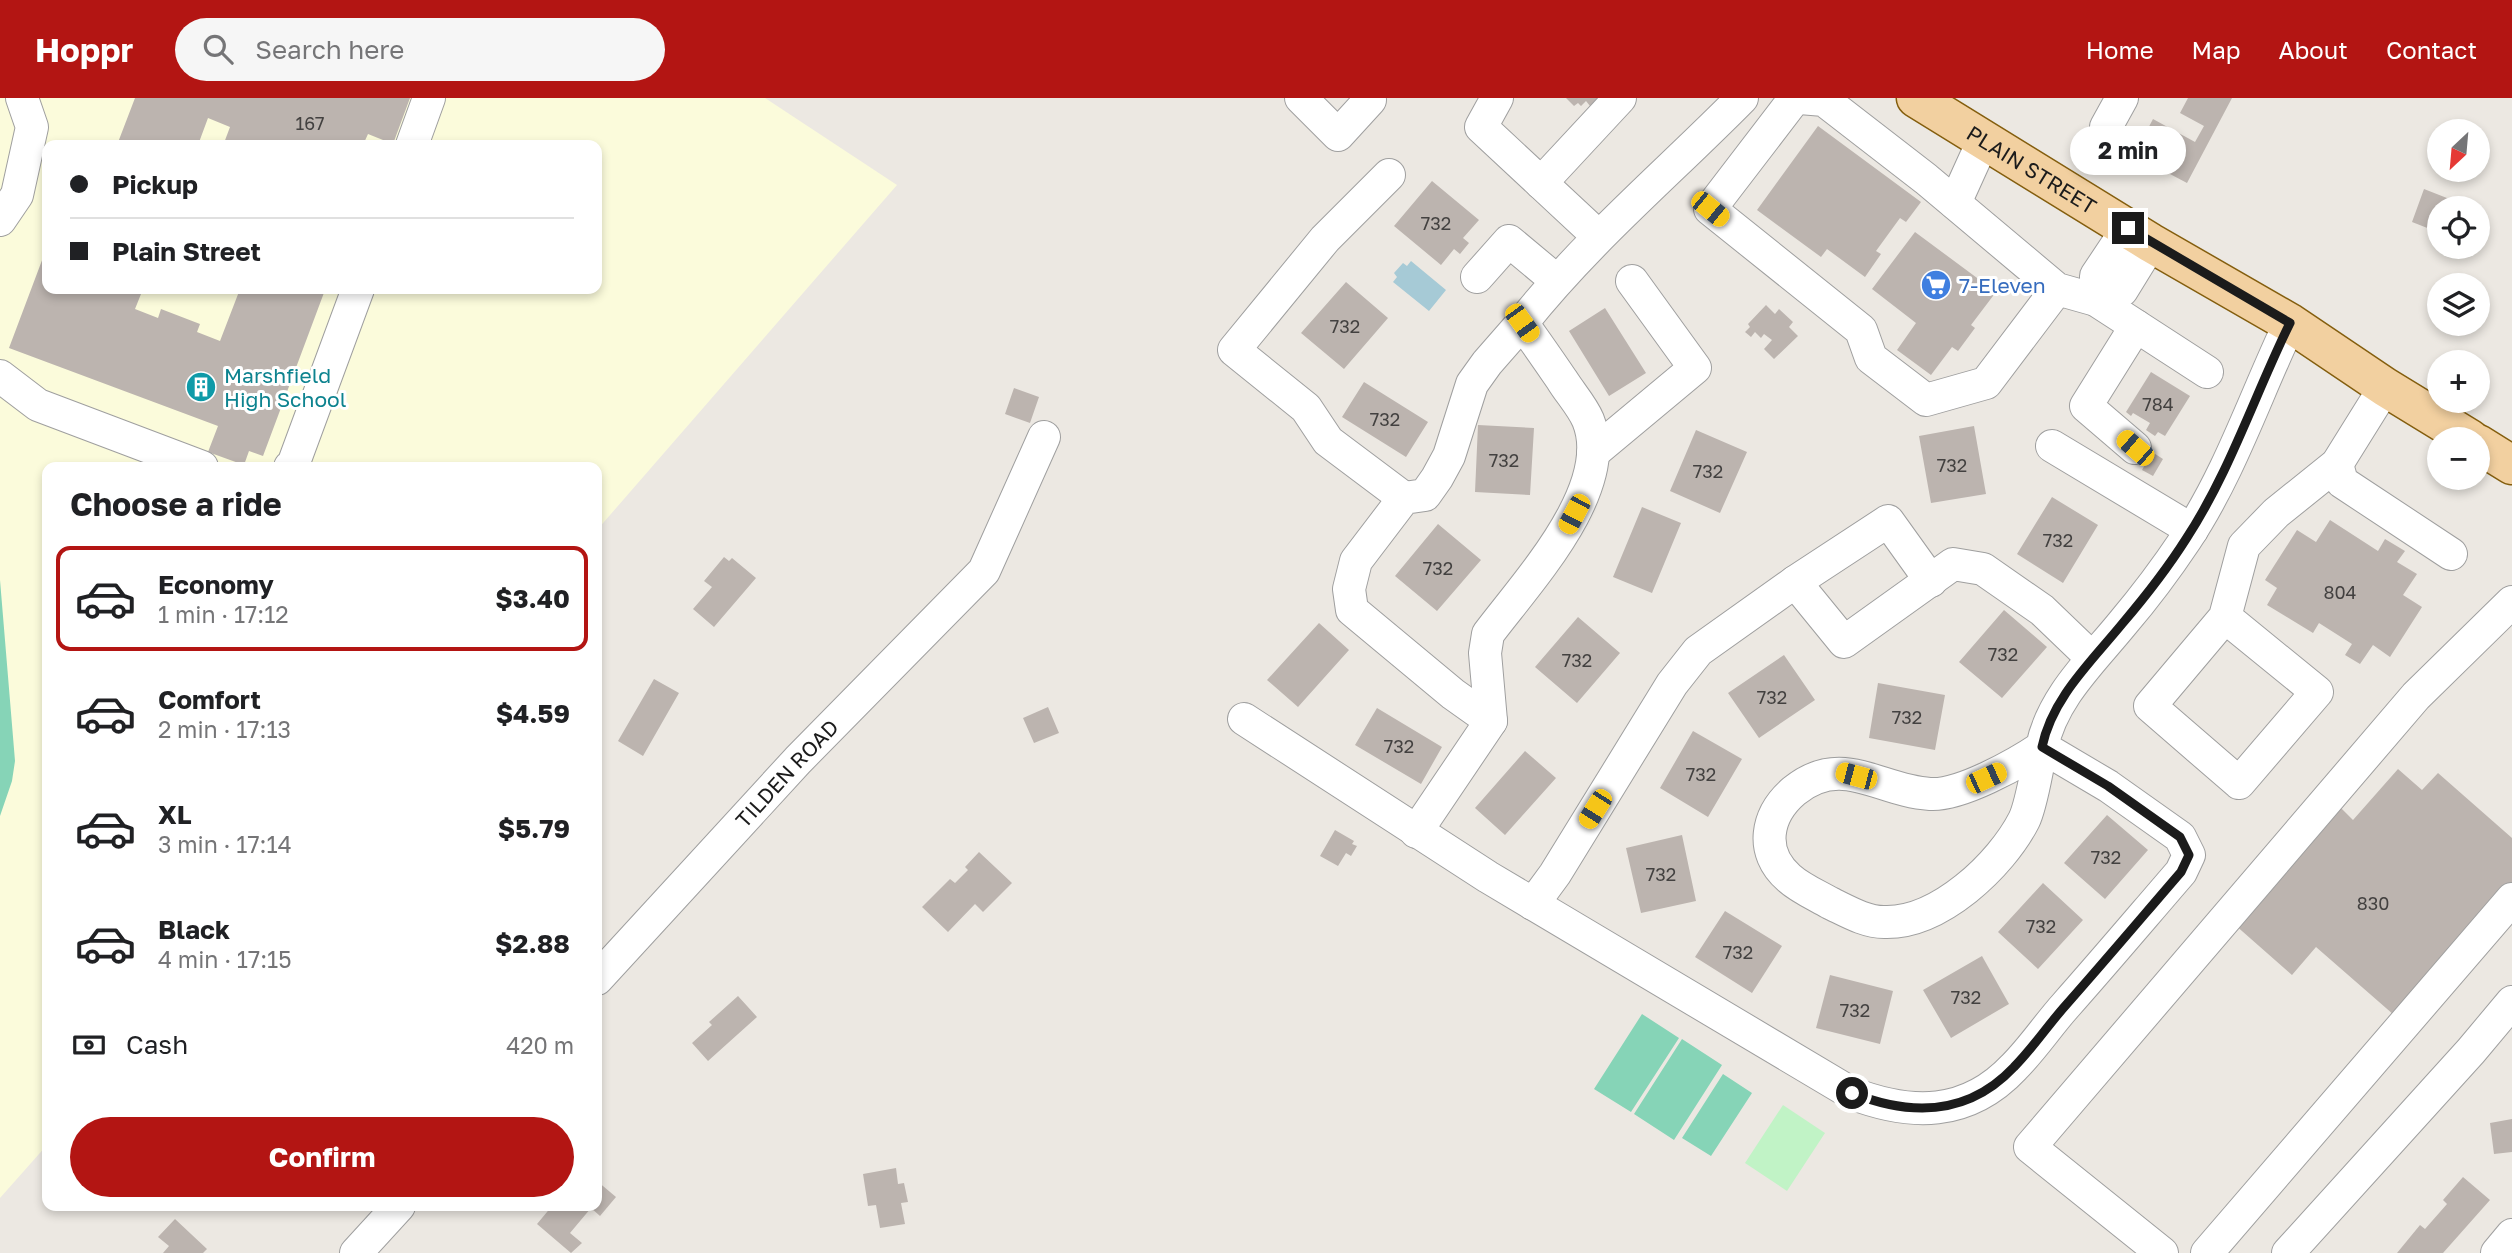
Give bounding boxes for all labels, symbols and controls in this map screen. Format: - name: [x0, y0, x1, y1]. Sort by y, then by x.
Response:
- search box: [175, 18, 665, 81]
- text: Hoppr: [35, 30, 133, 69]
- icon: search: [199, 30, 237, 68]
- text: Search here: [255, 34, 404, 65]
- text: Home: [2086, 35, 2154, 64]
- text: Map: [2192, 35, 2241, 64]
- text: About: [2279, 35, 2348, 64]
- text: Contact: [2386, 35, 2477, 64]
- house number: 167: [295, 112, 325, 134]
- north arrow: [2427, 119, 2490, 182]
- map controls: [2427, 119, 2490, 490]
- street label: PLAIN STREET: [1962, 120, 2101, 219]
- callout: 2 min: [2070, 127, 2186, 176]
- text: 2 min: [2098, 136, 2158, 164]
- text: Pickup: [112, 169, 198, 200]
- car: [1688, 188, 1733, 230]
- button: locate: [2427, 196, 2490, 259]
- house number: 732: [1421, 212, 1451, 234]
- route end: [2112, 212, 2144, 244]
- text: Plain Street: [112, 236, 261, 267]
- supermarket icon: 7-Eleven: [1919, 268, 1953, 302]
- place label: 7-Eleven: [1959, 272, 2046, 298]
- button: layers: [2427, 273, 2490, 336]
- car: [1502, 300, 1543, 346]
- house number: 732: [1330, 315, 1360, 337]
- button: +: [2427, 350, 2490, 413]
- place label: Marshfield High School: [224, 362, 346, 412]
- building icon: Marshfield High School: [184, 370, 218, 404]
- house number: 784: [2142, 393, 2174, 415]
- house number: 732: [1370, 408, 1400, 430]
- car: [2113, 426, 2158, 470]
- button: −: [2427, 427, 2490, 490]
- house number: 732: [1489, 449, 1519, 471]
- house number: 732: [1937, 454, 1967, 476]
- house number: 732: [1693, 460, 1723, 482]
- text: Choose a ride: [70, 485, 282, 523]
- car: [1555, 491, 1594, 537]
- house number: 732: [2043, 529, 2073, 551]
- house number: 732: [1423, 557, 1453, 579]
- icon: car: [74, 567, 137, 630]
- text: Economy: [158, 569, 274, 600]
- house number: 804: [2323, 581, 2357, 603]
- text: $3.40: [495, 583, 570, 614]
- text: 1 min · 17:12: [158, 600, 289, 628]
- house number: 732: [1988, 643, 2018, 665]
- house number: 732: [1562, 649, 1592, 671]
- icon: car: [74, 682, 137, 745]
- text: Comfort: [158, 684, 261, 715]
- house number: 732: [1757, 686, 1787, 708]
- text: $4.59: [496, 698, 570, 729]
- house number: 732: [1892, 706, 1922, 728]
- street label: TILDEN ROAD: [730, 714, 844, 833]
- text: 2 min · 17:13: [158, 715, 291, 743]
- house number: 732: [1384, 735, 1414, 757]
- car: [1833, 760, 1880, 792]
- car: [1963, 760, 2010, 796]
- house number: 732: [1686, 763, 1716, 785]
- car: [1575, 786, 1616, 832]
- icon: car: [74, 797, 137, 860]
- text: XL: [158, 799, 192, 830]
- text: $5.79: [498, 813, 570, 844]
- text: 3 min · 17:14: [158, 830, 292, 858]
- house number: 732: [2091, 846, 2121, 868]
- house number: 732: [1646, 863, 1676, 885]
- house number: 830: [2357, 892, 2389, 914]
- icon: car: [74, 912, 137, 975]
- text: Black: [158, 914, 230, 945]
- house number: 732: [2026, 915, 2056, 937]
- text: $2.88: [495, 928, 570, 959]
- house number: 732: [1723, 941, 1753, 963]
- text: 4 min · 17:15: [158, 945, 292, 973]
- house number: 732: [1951, 986, 1981, 1008]
- house number: 732: [1840, 999, 1870, 1021]
- icon: cash: [70, 1026, 108, 1064]
- text: Cash: [126, 1029, 188, 1060]
- text: 420 m: [506, 1031, 574, 1059]
- route start: [1836, 1077, 1868, 1109]
- button: Confirm: [70, 1117, 574, 1197]

